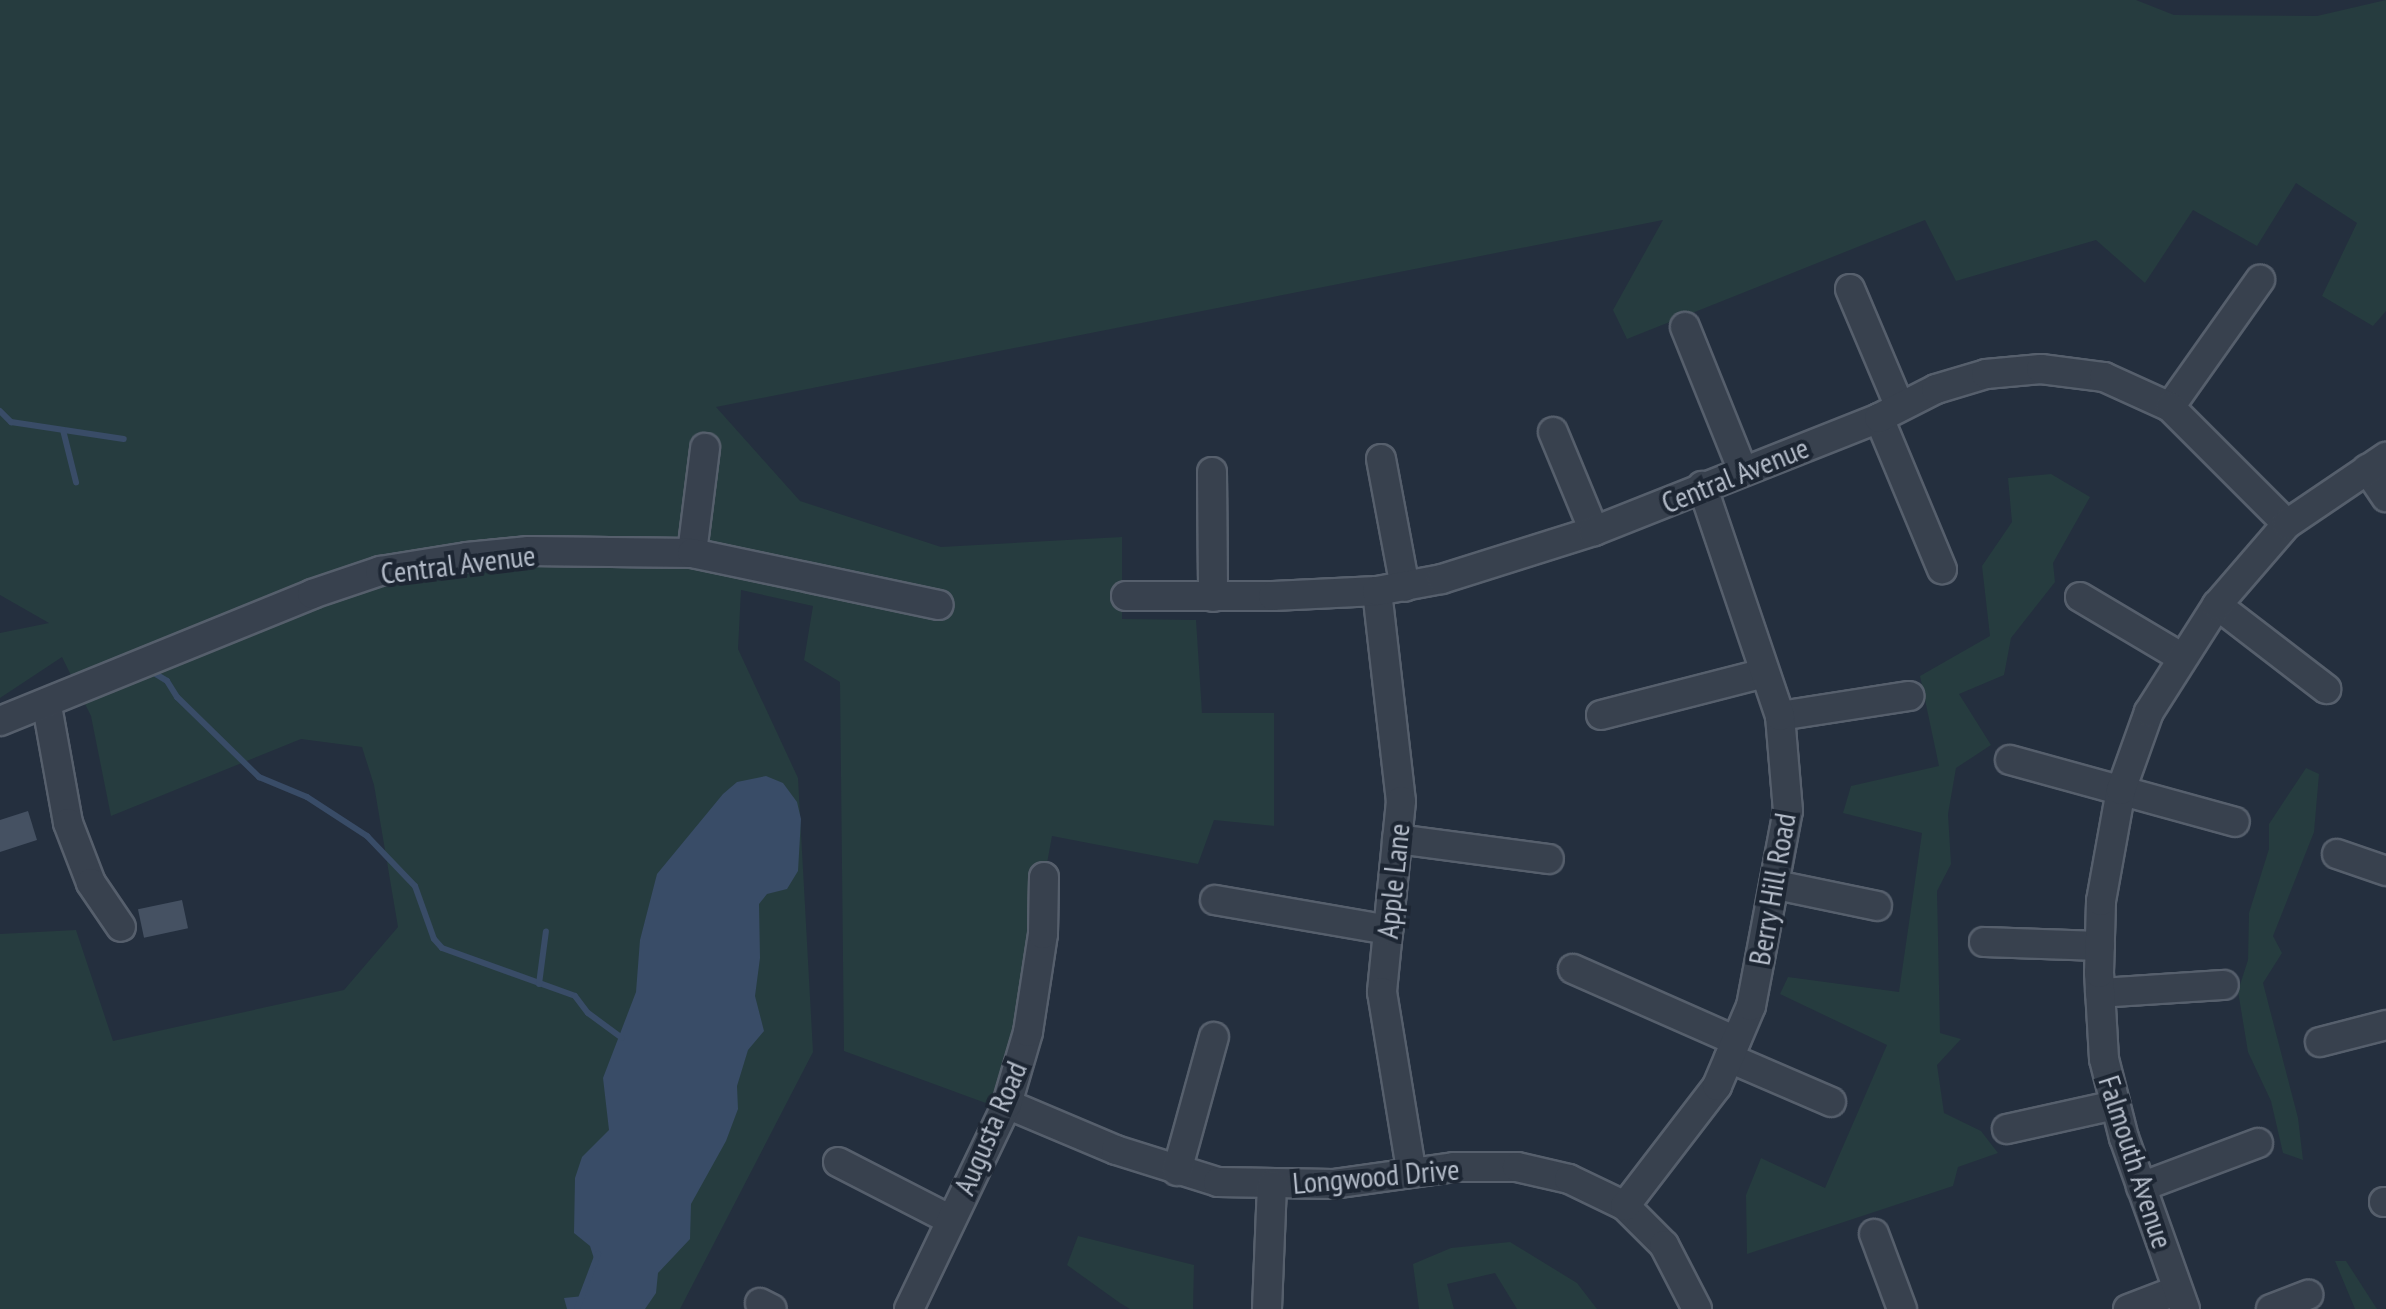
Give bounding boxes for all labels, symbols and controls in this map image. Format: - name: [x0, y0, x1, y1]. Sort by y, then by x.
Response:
- street label: Central Avenue: [1656, 429, 1814, 521]
- street label: Central Avenue: [378, 537, 538, 591]
- street label: Berry Hill Road: [1741, 810, 1803, 968]
- street label: Apple Lane: [1369, 822, 1417, 940]
- street label: Augusta Road: [946, 1056, 1034, 1200]
- street label: Falmouth Avenue: [2091, 1071, 2181, 1253]
- street label: Longwood Drive: [1291, 1151, 1461, 1201]

